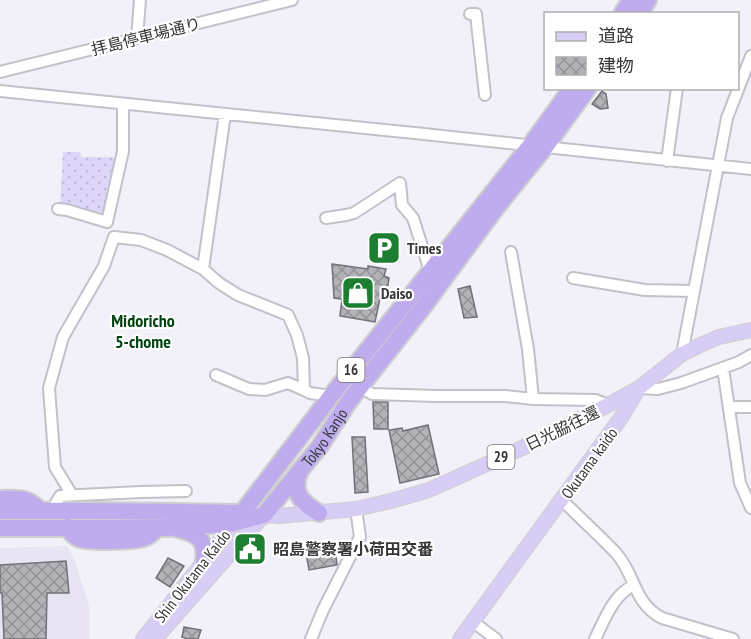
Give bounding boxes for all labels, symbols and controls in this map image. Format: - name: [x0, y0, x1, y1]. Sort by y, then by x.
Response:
- legend: [544, 12, 739, 90]
- street label: 拝島停車場通り: [89, 13, 203, 59]
- text: 道路: [598, 24, 634, 47]
- text: 建物: [598, 54, 634, 77]
- parking icon: Times: [366, 230, 402, 266]
- place label: Times: [407, 238, 442, 258]
- shop icon: Daiso: [340, 275, 376, 311]
- place label: Daiso: [381, 283, 413, 303]
- district label: Midoricho 5-chome: [111, 309, 175, 353]
- road number: 16: [338, 358, 364, 382]
- street label: 日光脇往還: [522, 401, 602, 455]
- street label: Tokyo Kanjo: [297, 405, 352, 471]
- street label: Okutama kaido: [557, 424, 621, 502]
- road number: 29: [488, 445, 514, 469]
- street label: Shin Okutama Kaido: [150, 526, 234, 626]
- public building icon: 昭島警察署小荷田交番: [232, 531, 268, 567]
- place label: 昭島警察署小荷田交番: [273, 539, 433, 559]

